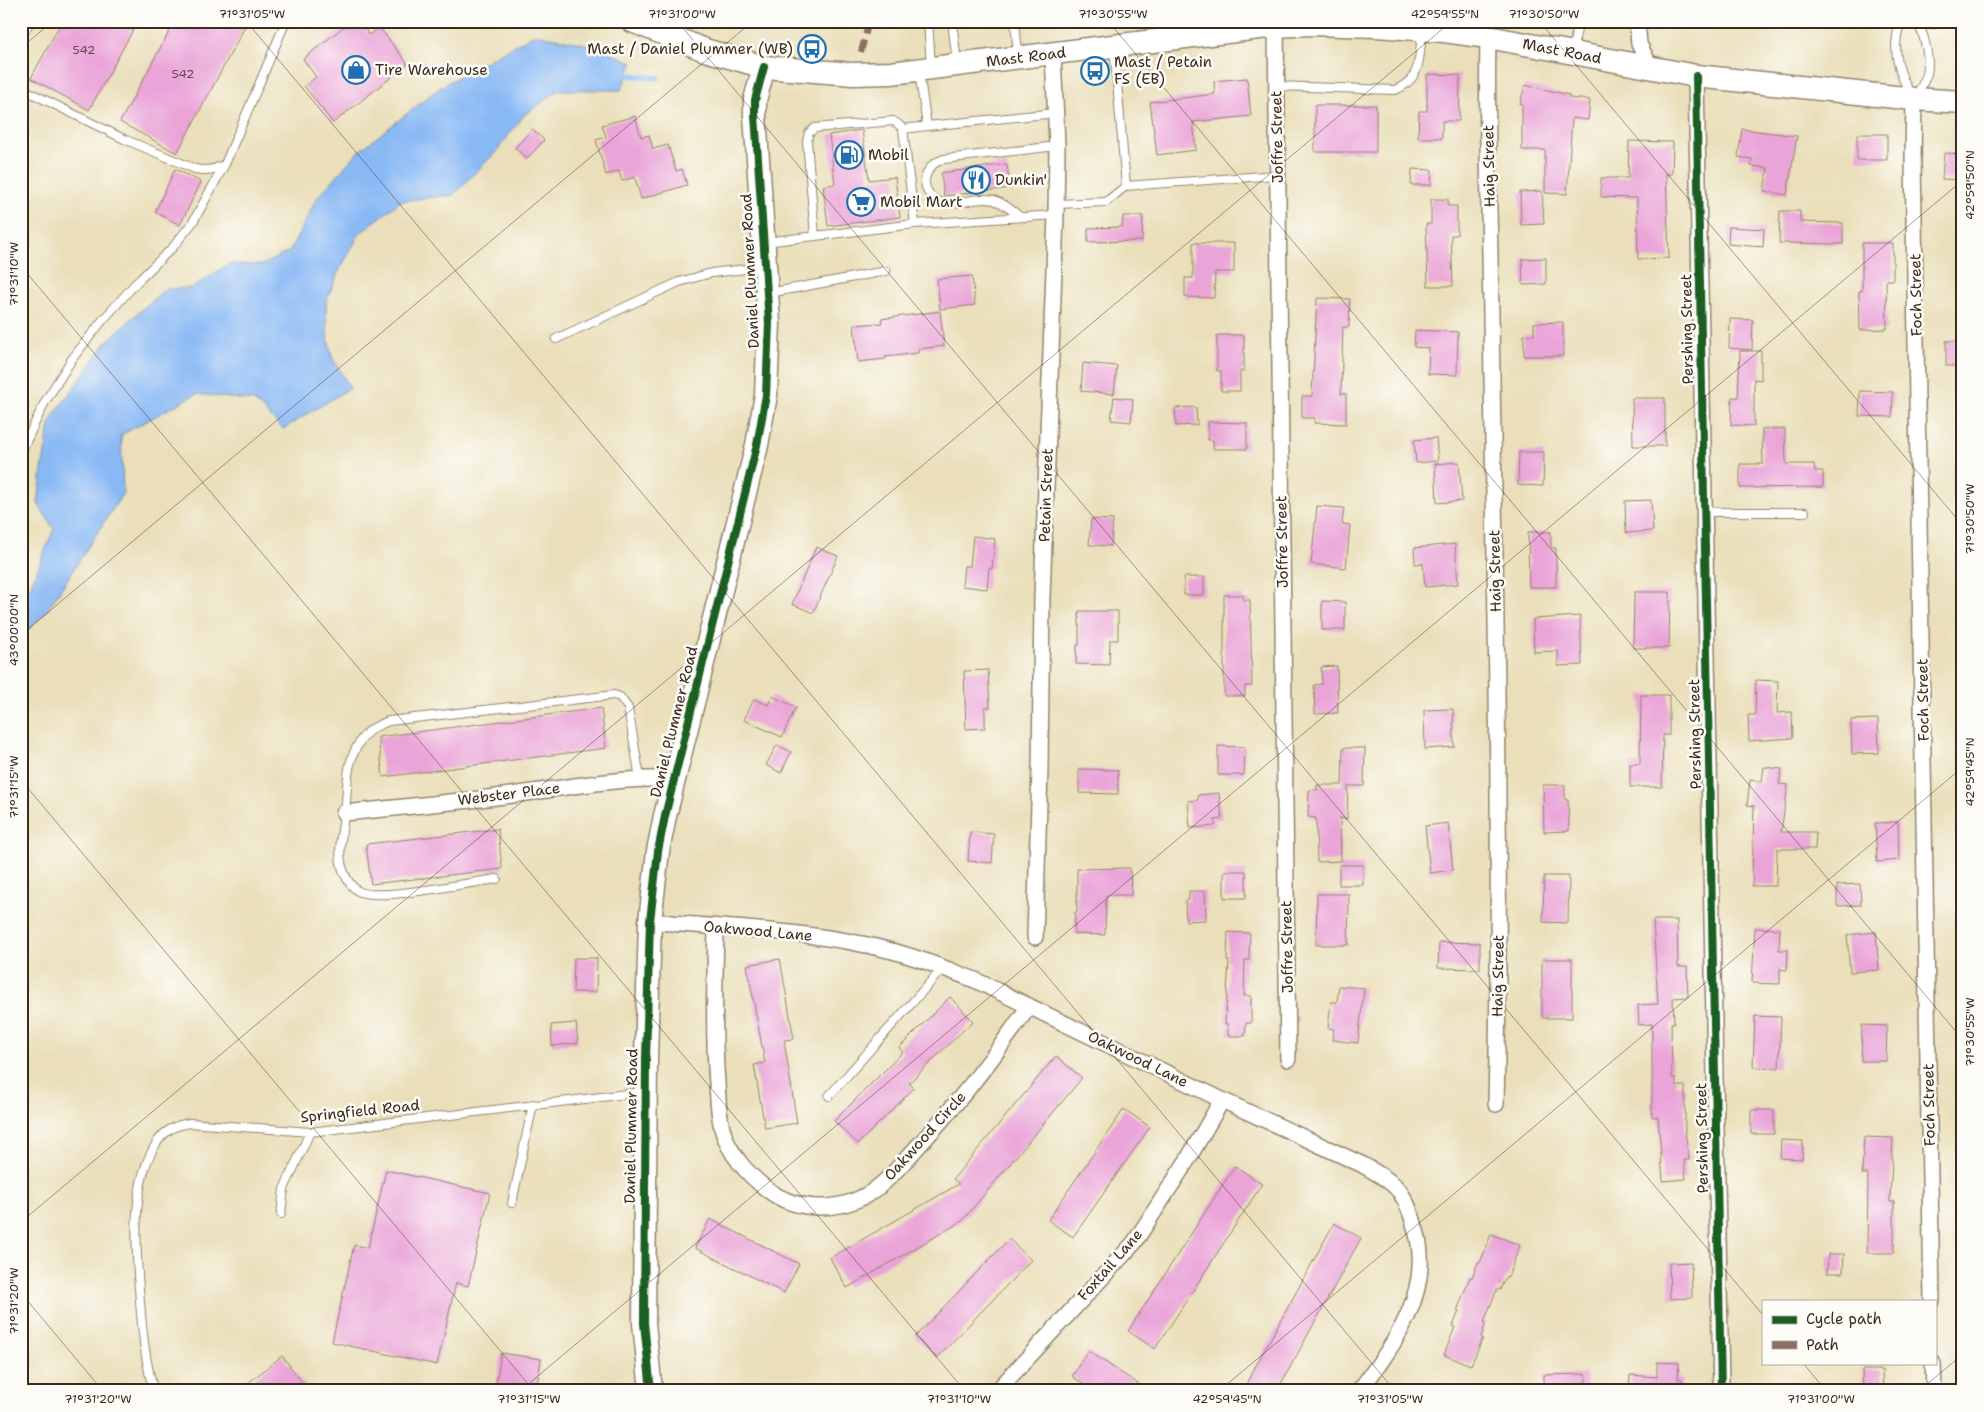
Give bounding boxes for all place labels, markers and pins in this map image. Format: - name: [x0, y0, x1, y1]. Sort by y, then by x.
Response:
- bus stop icon: Mast / Daniel Plummer (WB): [797, 34, 827, 64]
- place label: Mast / Daniel Plummer (WB): [587, 39, 793, 59]
- place label: Mast / Petain FS (EB): [1114, 52, 1212, 89]
- shop icon: Tire Warehouse: [341, 55, 371, 85]
- bus stop icon: Mast / Petain FS (EB): [1080, 56, 1110, 86]
- place label: Tire Warehouse: [375, 60, 488, 80]
- fuel station icon: Mobil: [834, 140, 864, 170]
- place label: Mobil: [868, 145, 909, 165]
- restaurant icon: Dunkin': [961, 165, 991, 195]
- place label: Dunkin': [995, 170, 1047, 190]
- supermarket icon: Mobil Mart: [846, 187, 876, 217]
- place label: Mobil Mart: [880, 192, 962, 212]

